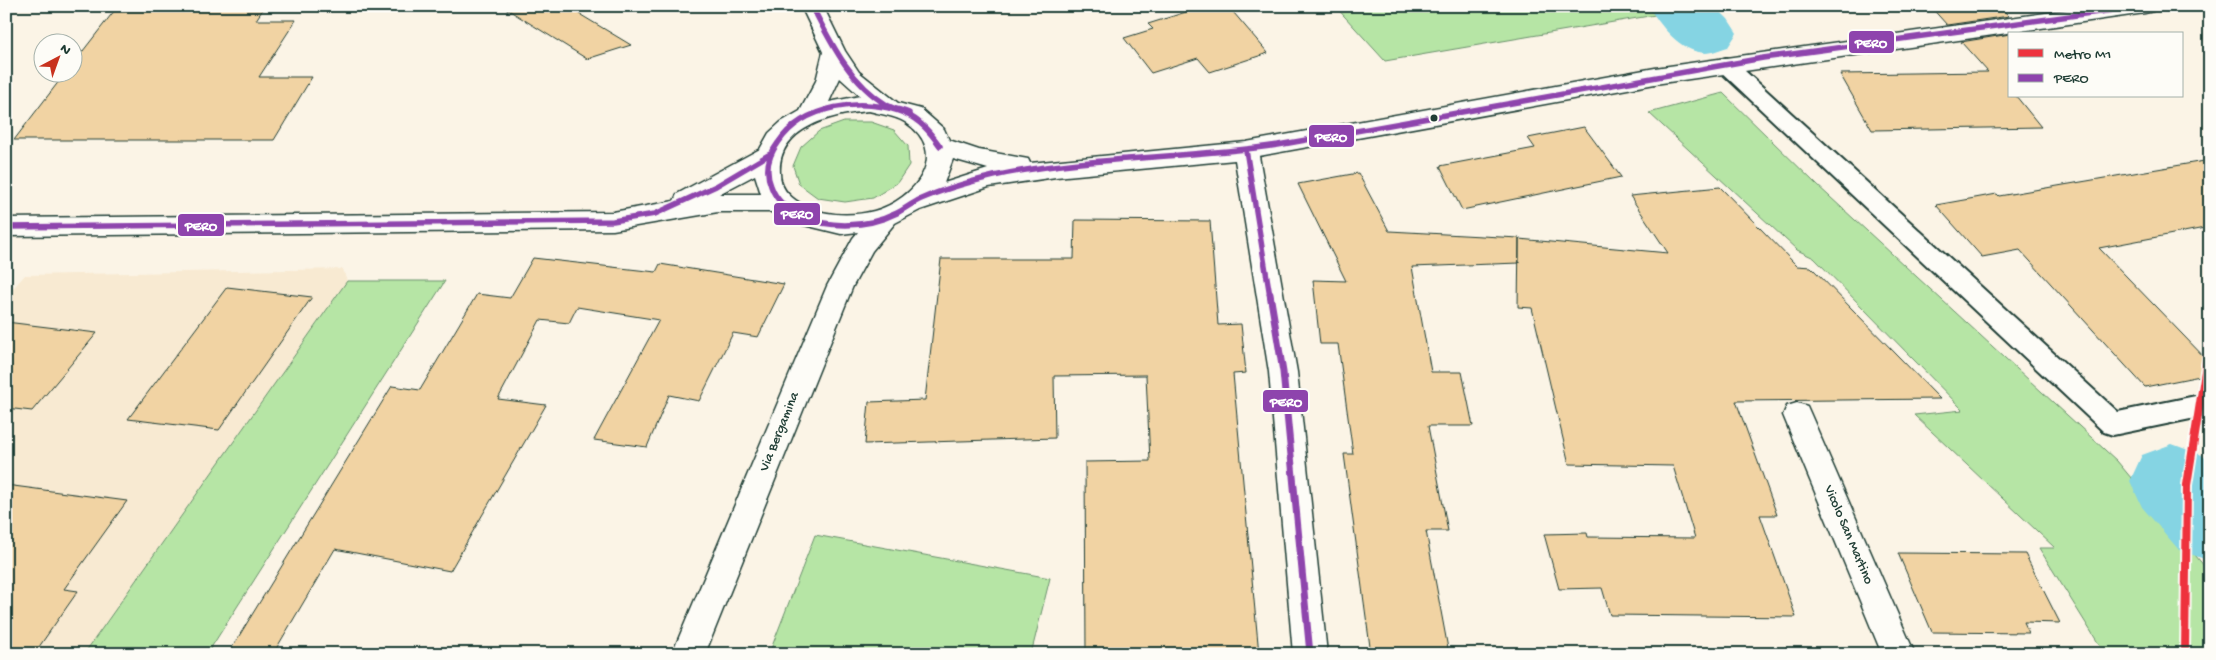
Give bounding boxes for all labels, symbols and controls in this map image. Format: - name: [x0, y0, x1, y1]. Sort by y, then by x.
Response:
- line badge: PERO: [1848, 30, 1895, 54]
- north arrow: [32, 32, 82, 82]
- legend: [2008, 32, 2184, 98]
- text: PERO: [1854, 36, 1888, 53]
- text: N: [56, 41, 74, 59]
- text: Metro M1: [2054, 46, 2111, 64]
- text: PERO: [2053, 70, 2089, 88]
- unlabelled marker: [1429, 113, 1439, 123]
- line badge: PERO: [1308, 124, 1355, 148]
- text: PERO: [1314, 130, 1348, 147]
- line badge: PERO: [773, 202, 821, 226]
- text: PERO: [780, 207, 814, 224]
- line badge: PERO: [177, 213, 225, 237]
- text: PERO: [184, 219, 218, 236]
- street label: Via Bergamina: [756, 389, 804, 475]
- line badge: PERO: [1262, 389, 1309, 413]
- text: PERO: [1269, 395, 1303, 412]
- street label: Vicolo San Martino: [1819, 482, 1877, 587]

